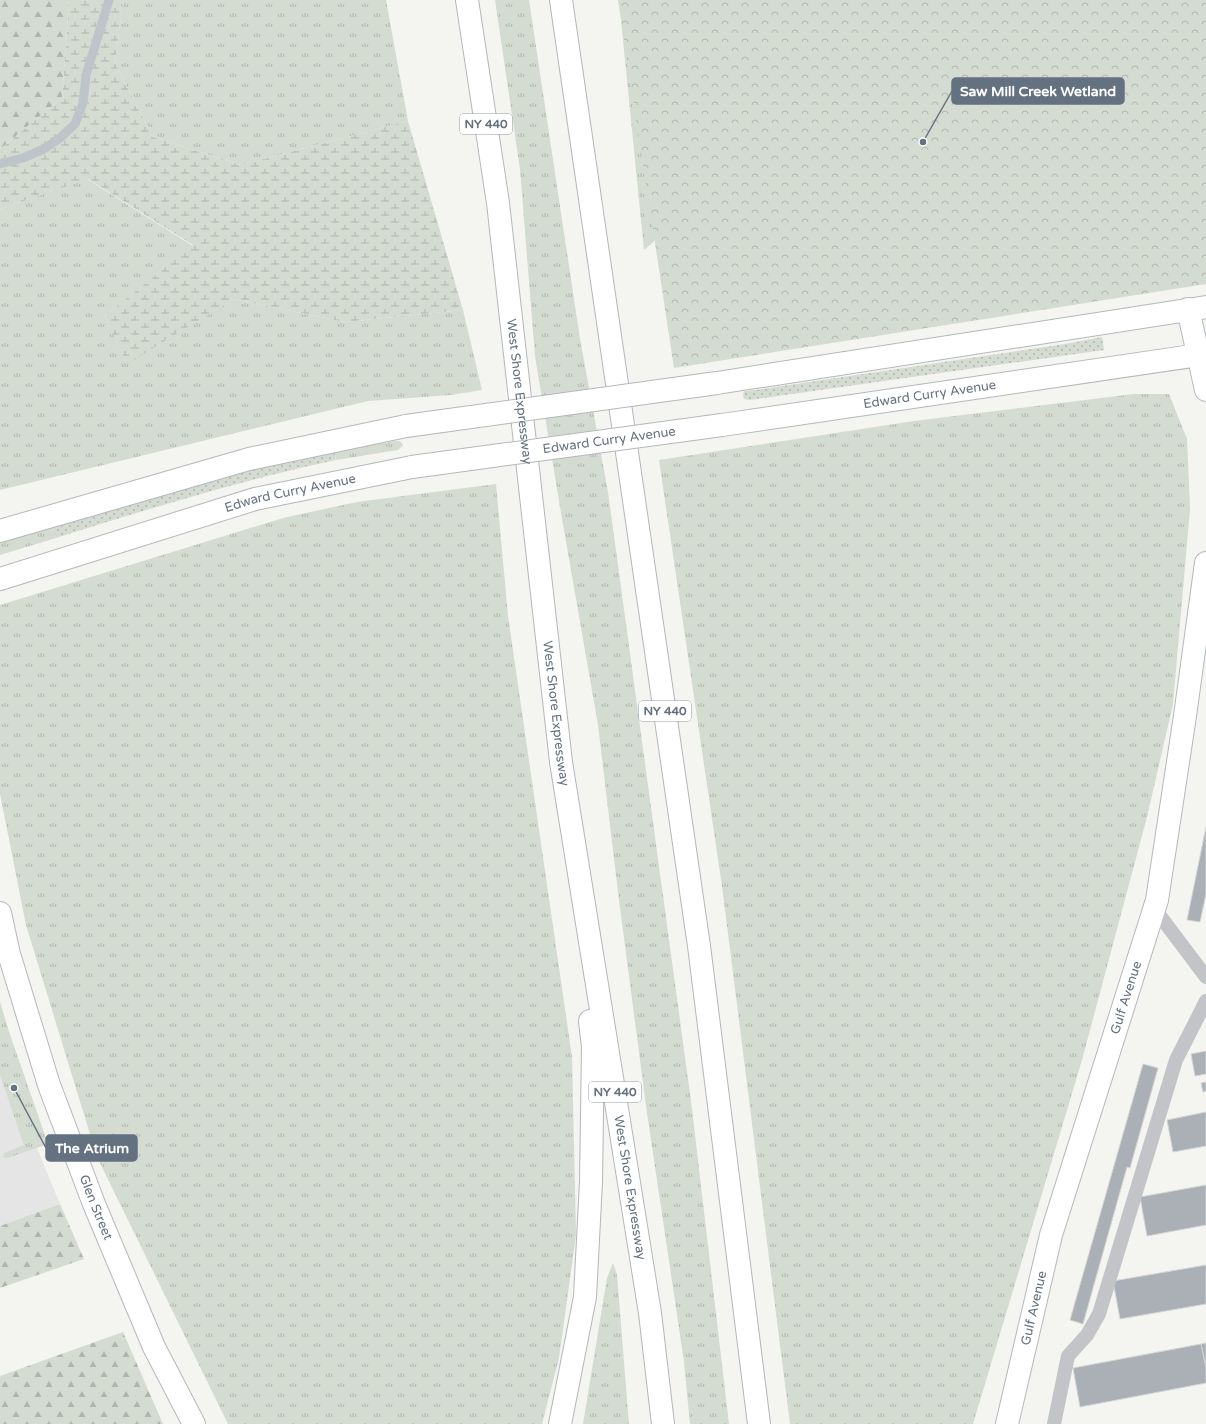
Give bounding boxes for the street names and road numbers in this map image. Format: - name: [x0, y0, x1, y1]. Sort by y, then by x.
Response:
- road number: NY 440: [460, 114, 512, 134]
- street label: West Shore Expressway: [503, 318, 535, 465]
- street label: Edward Curry Avenue: [862, 377, 997, 412]
- street label: Edward Curry Avenue: [542, 423, 677, 457]
- street label: Edward Curry Avenue: [223, 471, 357, 516]
- street label: West Shore Expressway: [539, 640, 573, 787]
- road number: NY 440: [639, 701, 691, 721]
- street label: Gulf Avenue: [1107, 959, 1145, 1036]
- road number: NY 440: [589, 1082, 641, 1102]
- street label: West Shore Expressway: [610, 1114, 649, 1261]
- street label: Glen Street: [76, 1173, 116, 1242]
- street label: Gulf Avenue: [1018, 1269, 1050, 1347]

